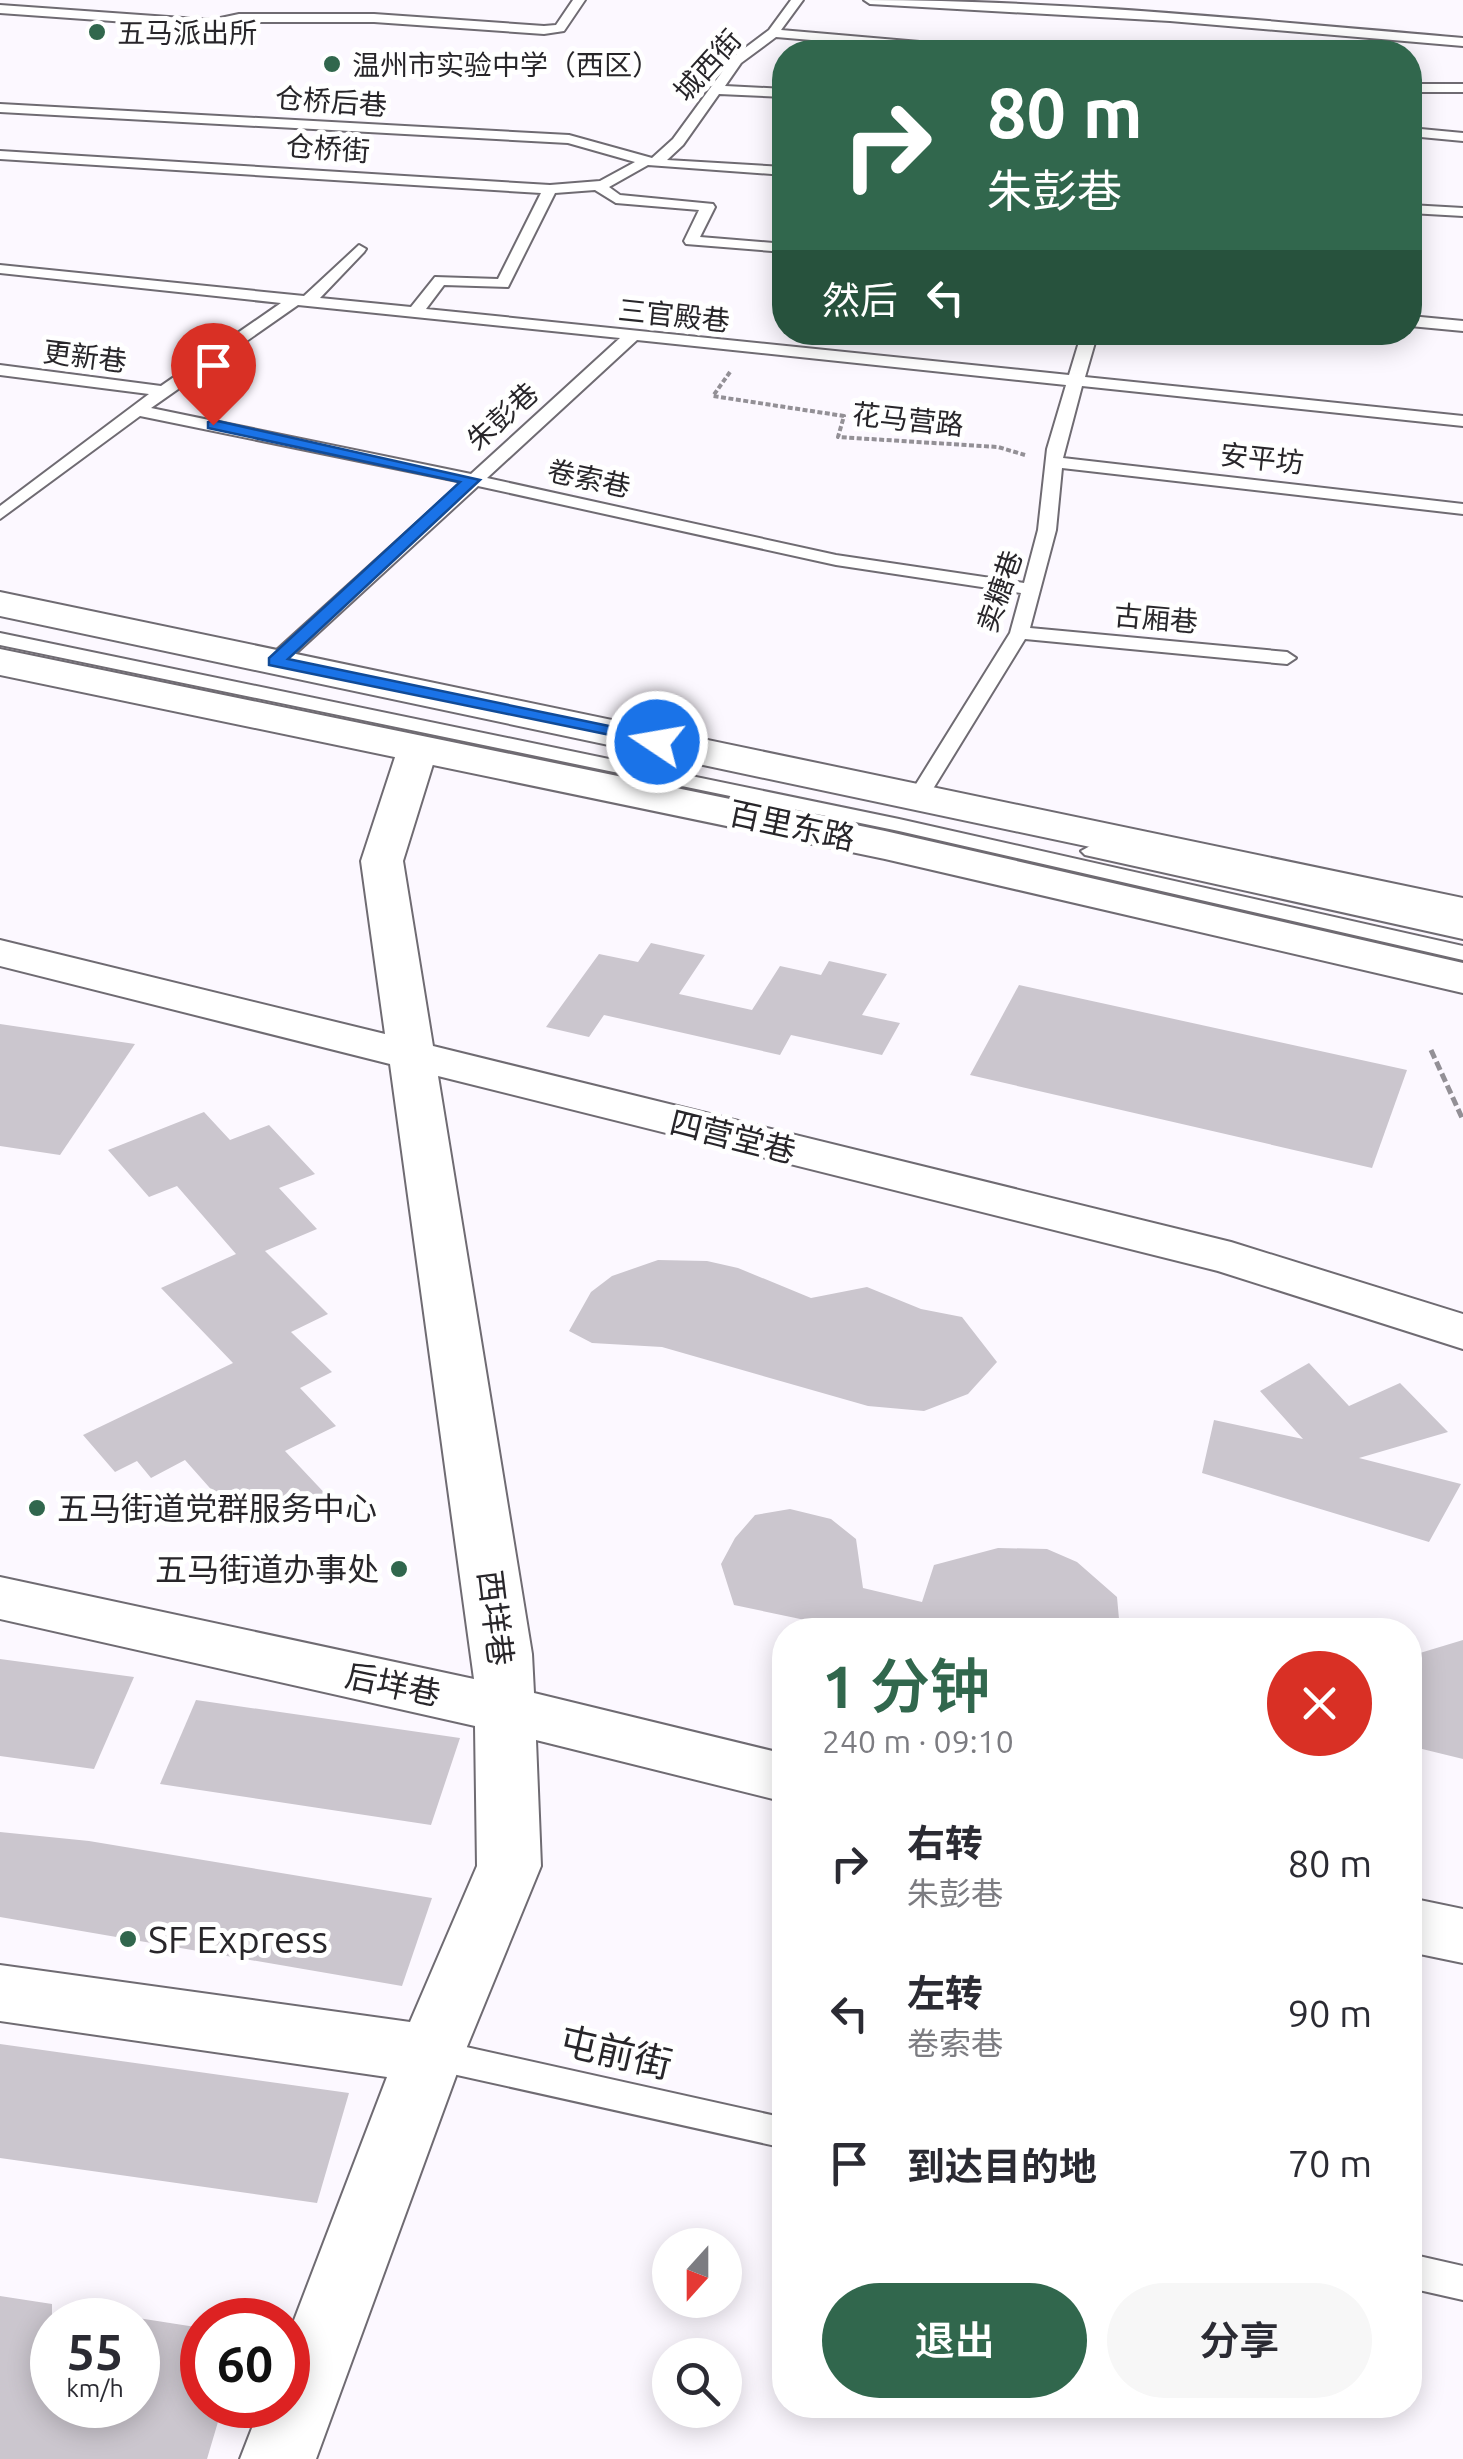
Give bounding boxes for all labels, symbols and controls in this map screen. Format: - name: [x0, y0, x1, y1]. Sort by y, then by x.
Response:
- place label: 五马派出所: [117, 17, 257, 48]
- marker: 五马派出所: [86, 21, 108, 43]
- street label: 城西街: [667, 23, 747, 107]
- place label: 温州市实验中学（西区）: [352, 49, 660, 80]
- marker: 温州市实验中学（西区）: [321, 53, 343, 75]
- text: 80 m: [987, 73, 1143, 151]
- icon: right: [822, 80, 952, 210]
- street label: 仓桥后巷: [274, 82, 388, 120]
- street label: 仓桥街: [285, 130, 371, 166]
- text: 朱彭巷: [987, 165, 1122, 216]
- icon: left: [918, 270, 973, 325]
- text: 然后: [822, 279, 898, 321]
- street label: 三官殿巷: [617, 294, 731, 336]
- pin: [171, 323, 256, 426]
- street label: 更新巷: [41, 335, 129, 377]
- icon: arrive: [186, 338, 241, 393]
- street label: 朱彭巷: [460, 376, 544, 456]
- street label: 花马营路: [851, 398, 965, 440]
- street label: 安平坊: [1219, 438, 1305, 478]
- street label: 卷索巷: [545, 454, 633, 502]
- street label: 卖糖巷: [971, 546, 1027, 636]
- street label: 古厢巷: [1113, 599, 1199, 637]
- position arrow: [605, 690, 709, 794]
- street label: 百里东路: [726, 794, 858, 856]
- street label: 四营堂巷: [667, 1103, 799, 1169]
- place label: 五马街道党群服务中心: [57, 1490, 377, 1526]
- marker: 五马街道党群服务中心: [26, 1497, 48, 1519]
- place label: 五马街道办事处: [155, 1551, 379, 1587]
- marker: 五马街道办事处: [388, 1558, 410, 1580]
- street label: 西垟巷: [472, 1568, 520, 1668]
- button: close: [1267, 1651, 1372, 1756]
- text: 1 分钟: [822, 1652, 990, 1719]
- street label: 后垟巷: [342, 1656, 444, 1712]
- text: 240 m · 09:10: [822, 1723, 1014, 1759]
- text: 右转: [907, 1822, 983, 1864]
- icon: right: [822, 1836, 877, 1891]
- text: 80 m: [1288, 1842, 1372, 1884]
- text: 朱彭巷: [907, 1875, 1003, 1911]
- place label: SF Express: [148, 1918, 328, 1960]
- marker: SF Express: [117, 1928, 139, 1950]
- text: 左转: [907, 1972, 983, 2014]
- icon: left: [822, 1986, 877, 2041]
- text: 90 m: [1288, 1992, 1372, 2034]
- street label: 屯前街: [556, 2019, 676, 2085]
- text: 卷索巷: [907, 2025, 1003, 2061]
- icon: arrive: [822, 2136, 877, 2191]
- text: 70 m: [1288, 2142, 1372, 2184]
- text: 到达目的地: [907, 2145, 1097, 2187]
- north arrow: [652, 2228, 742, 2318]
- map controls: [652, 2228, 742, 2428]
- button: 退出: [822, 2283, 1087, 2398]
- button: 分享: [1107, 2283, 1372, 2398]
- speed limit sign: 60: [180, 2298, 310, 2428]
- text: 55: [67, 2323, 123, 2379]
- button: search: [652, 2338, 742, 2428]
- text: km/h: [66, 2374, 124, 2402]

